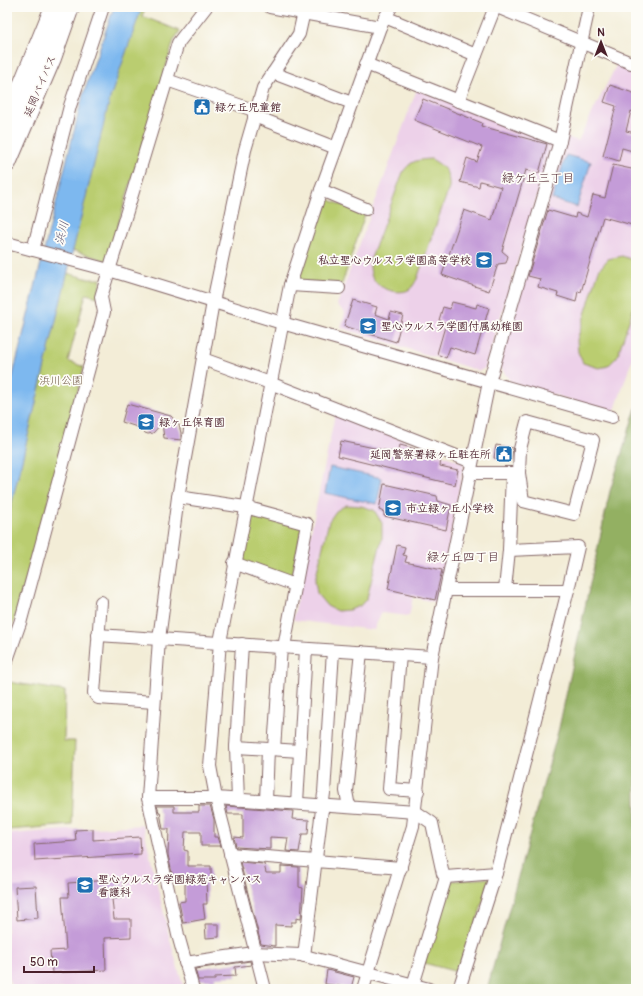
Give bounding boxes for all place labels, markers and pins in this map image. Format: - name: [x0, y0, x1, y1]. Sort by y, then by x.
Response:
- public building icon: 緑ケ丘児童館: [192, 97, 212, 117]
- place label: 緑ケ丘児童館: [215, 101, 281, 114]
- school or university icon: 私立聖心ウルスラ学園高等学校: [474, 250, 494, 270]
- place label: 私立聖心ウルスラ学園高等学校: [318, 254, 471, 267]
- school or university icon: 聖心ウルスラ学園付属幼稚園: [358, 316, 378, 336]
- place label: 聖心ウルスラ学園付属幼稚園: [381, 320, 523, 333]
- school or university icon: 緑ヶ丘保育園: [136, 412, 156, 432]
- place label: 緑ヶ丘保育園: [159, 416, 225, 429]
- public building icon: 延岡警察署緑ヶ丘駐在所: [494, 444, 514, 464]
- place label: 延岡警察署緑ヶ丘駐在所: [370, 448, 491, 461]
- school or university icon: 市立緑ヶ丘小学校: [383, 498, 403, 518]
- place label: 市立緑ヶ丘小学校: [406, 502, 494, 515]
- place label: 聖心ウルスラ学園緑苑キャンパス 看護科: [98, 873, 262, 899]
- school or university icon: 聖心ウルスラ学園緑苑キャンパス 看護科: [75, 875, 95, 895]

